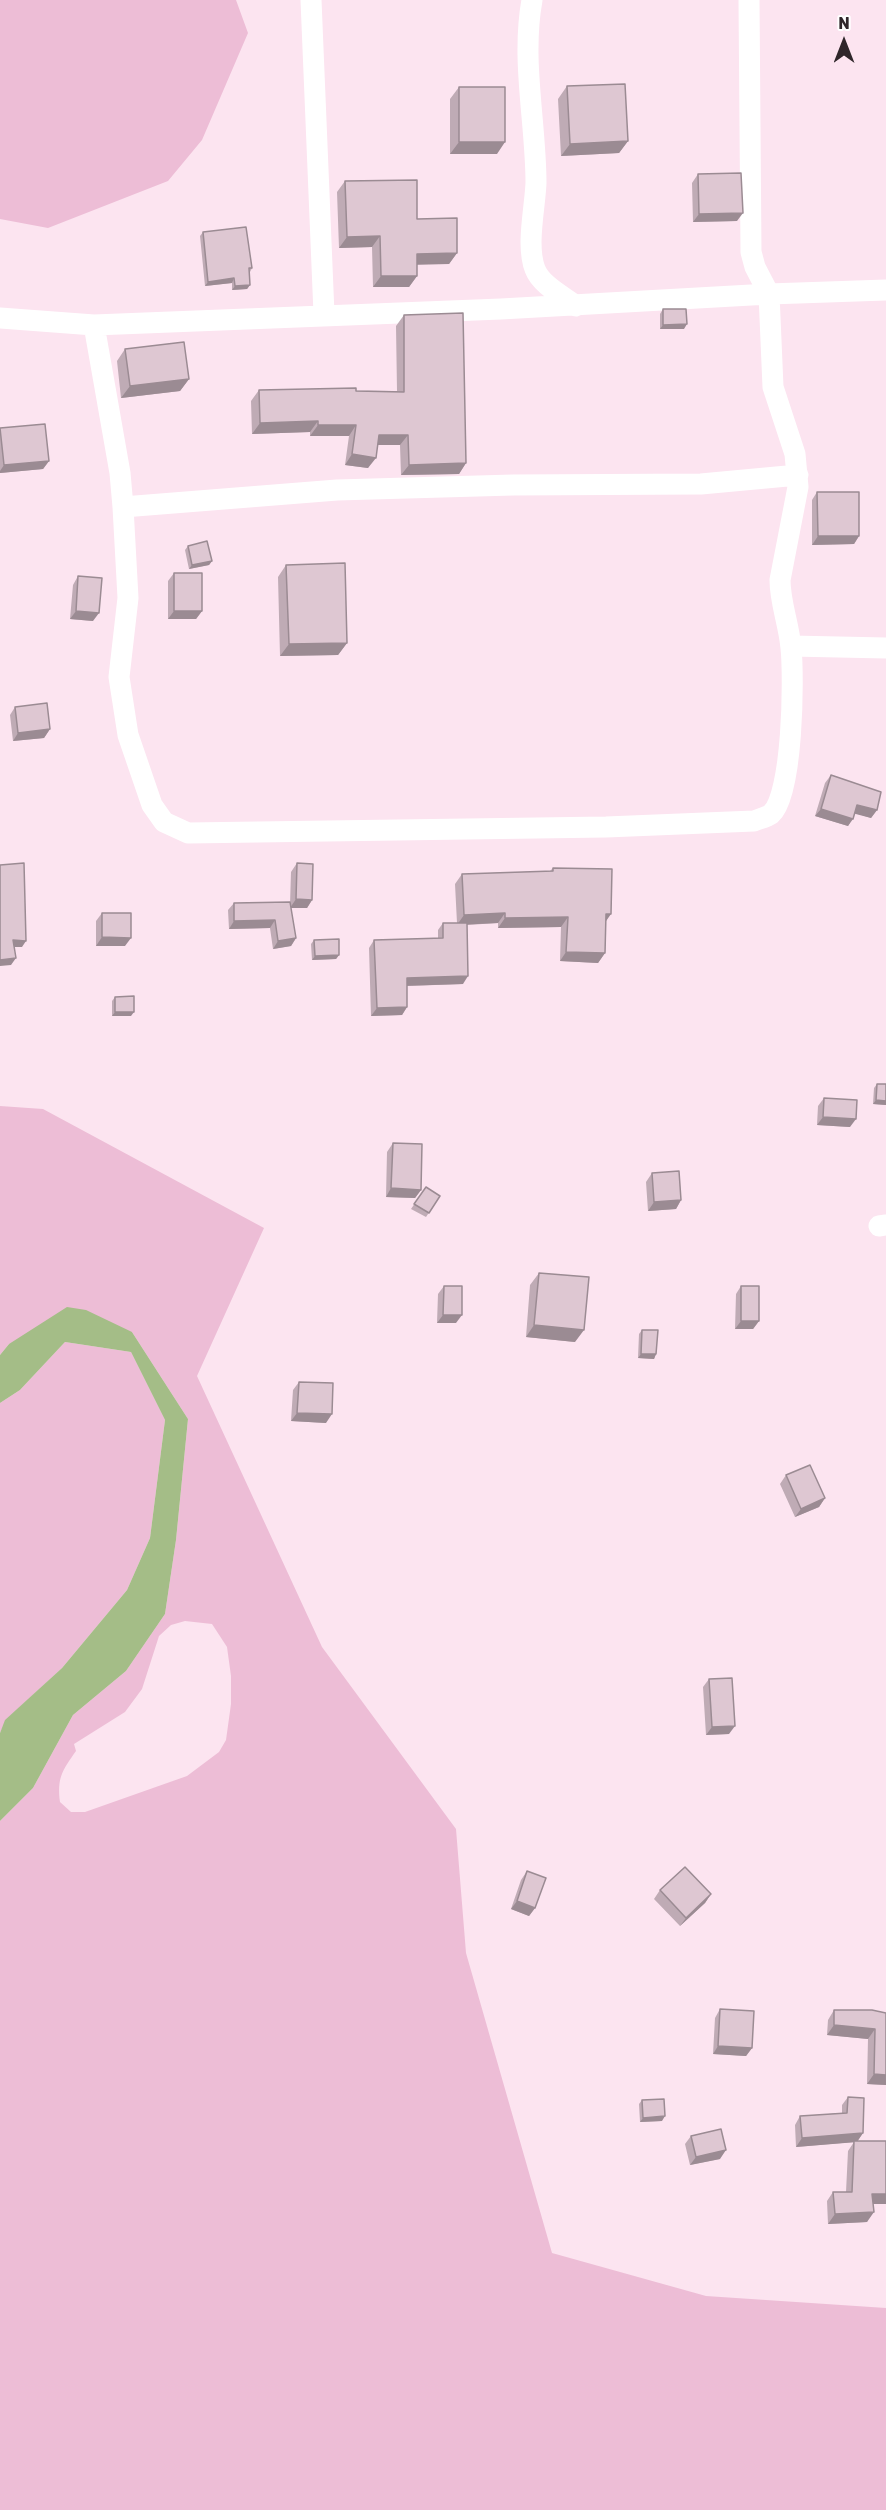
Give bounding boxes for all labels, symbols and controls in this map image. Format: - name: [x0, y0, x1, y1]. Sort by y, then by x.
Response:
- north arrow: [814, 12, 874, 72]
- text: N: [838, 14, 850, 33]

